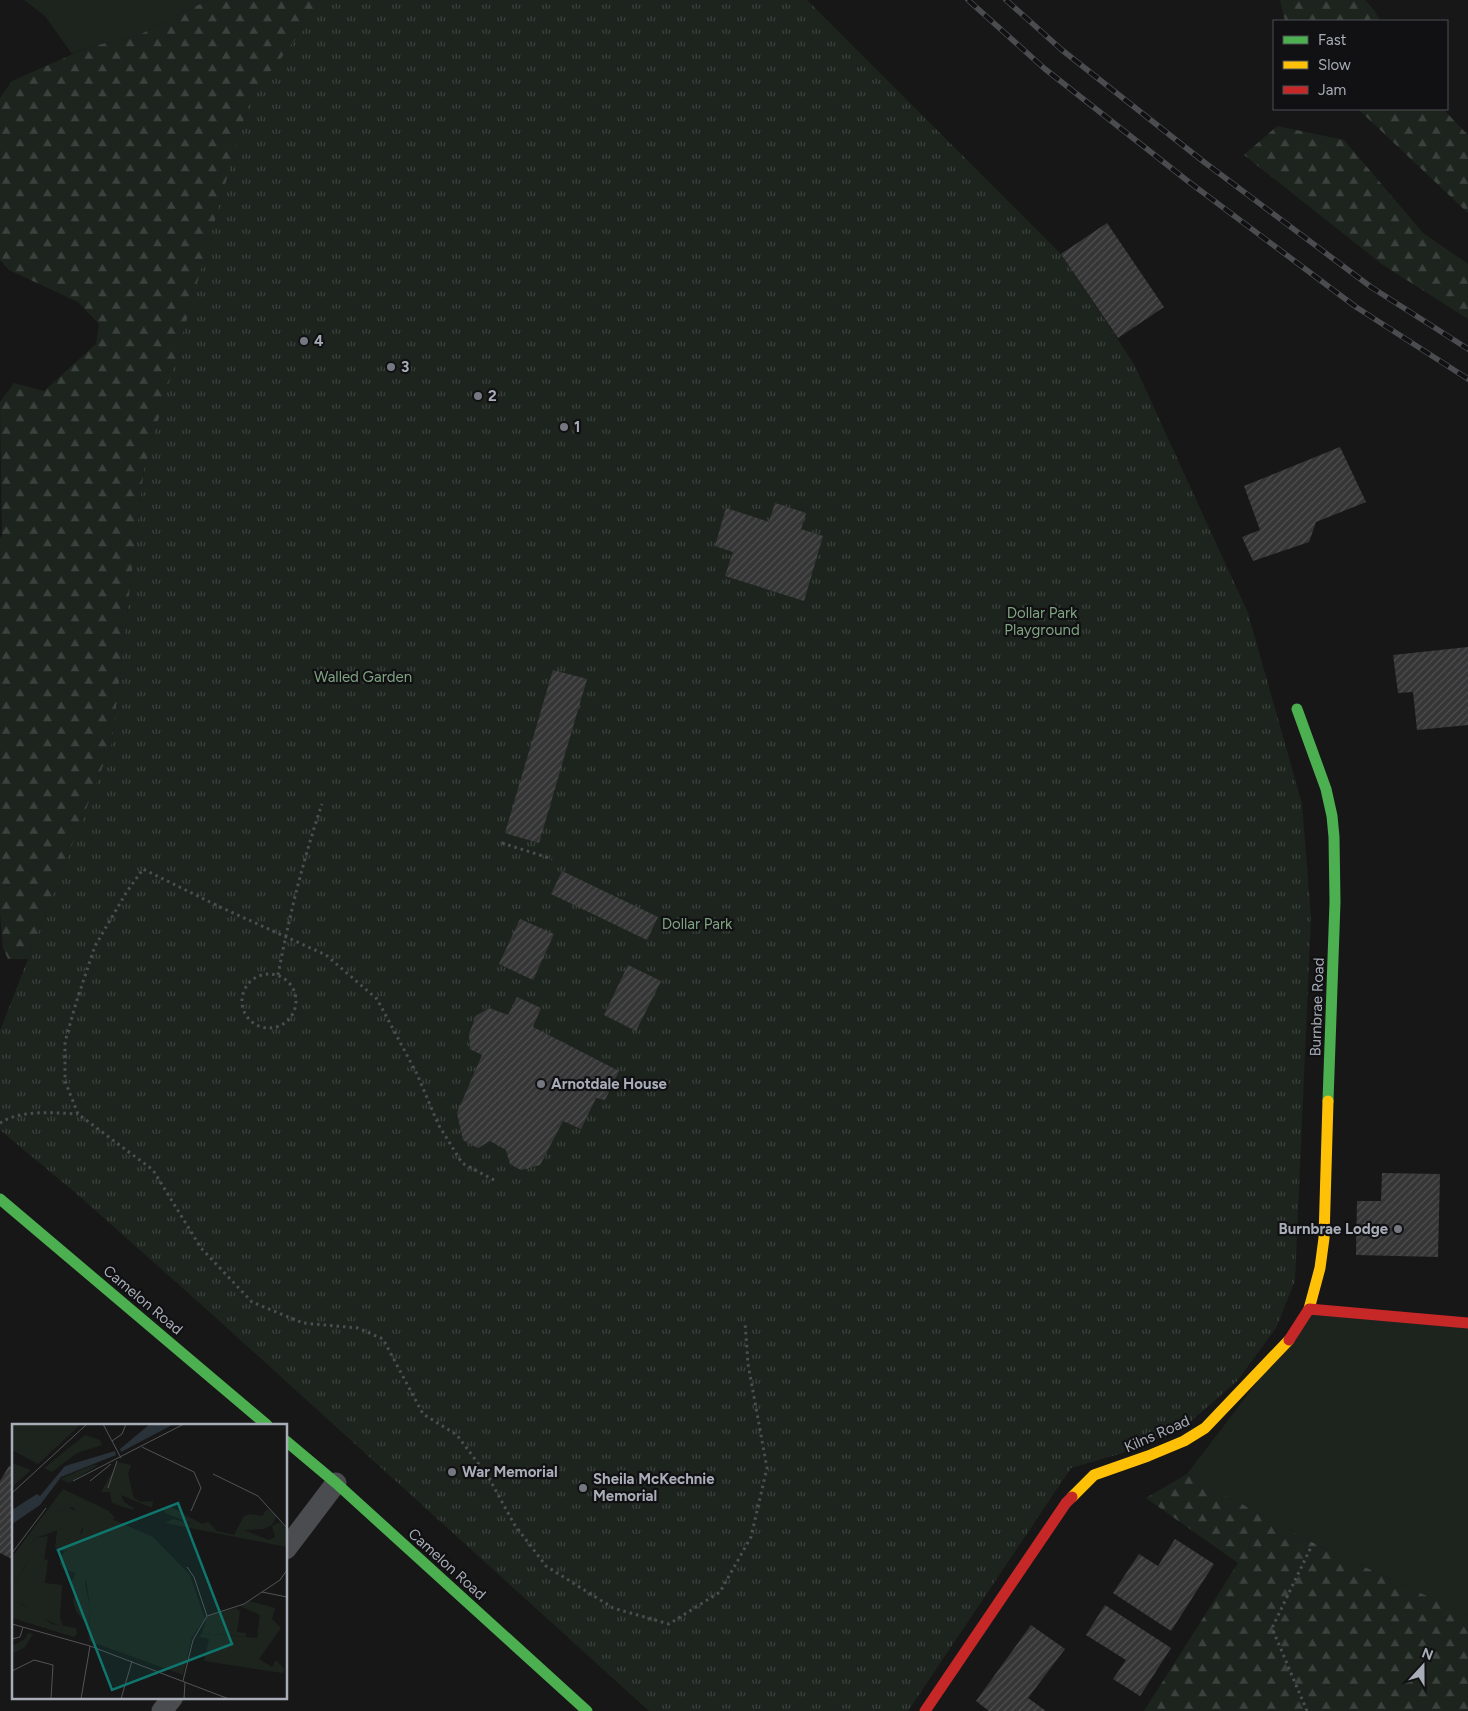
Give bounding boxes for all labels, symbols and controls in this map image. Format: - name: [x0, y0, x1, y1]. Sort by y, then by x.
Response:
- legend: [1273, 20, 1448, 110]
- text: Fast: [1318, 31, 1347, 49]
- text: Slow: [1318, 56, 1351, 74]
- text: Jam: [1318, 81, 1346, 99]
- place label: 4: [314, 332, 324, 350]
- marker: 4: [298, 335, 310, 347]
- place label: 3: [401, 358, 409, 376]
- marker: 3: [385, 361, 397, 373]
- place label: 2: [488, 387, 497, 405]
- marker: 2: [472, 390, 484, 402]
- place label: 1: [574, 418, 580, 436]
- marker: 1: [558, 421, 570, 433]
- park label: Dollar Park Playground: [1004, 604, 1080, 639]
- park label: Walled Garden: [314, 668, 412, 686]
- park label: Dollar Park: [662, 915, 733, 933]
- street label: Burnbrae Road: [1306, 957, 1328, 1057]
- place label: Arnotdale House: [551, 1075, 667, 1093]
- marker: Arnotdale House: [535, 1078, 547, 1090]
- place label: Burnbrae Lodge: [1279, 1220, 1389, 1238]
- marker: Burnbrae Lodge: [1392, 1223, 1404, 1235]
- street label: Camelon Road: [100, 1262, 186, 1338]
- street label: Kilns Road: [1122, 1412, 1192, 1456]
- inset map: [12, 1424, 288, 1698]
- place label: War Memorial: [462, 1463, 558, 1481]
- marker: War Memorial: [446, 1466, 458, 1478]
- place label: Sheila McKechnie Memorial: [593, 1470, 715, 1505]
- marker: Sheila McKechnie Memorial: [577, 1482, 589, 1494]
- street label: Camelon Road: [405, 1525, 489, 1603]
- north arrow: [1398, 1641, 1448, 1691]
- text: N: [1419, 1644, 1436, 1664]

